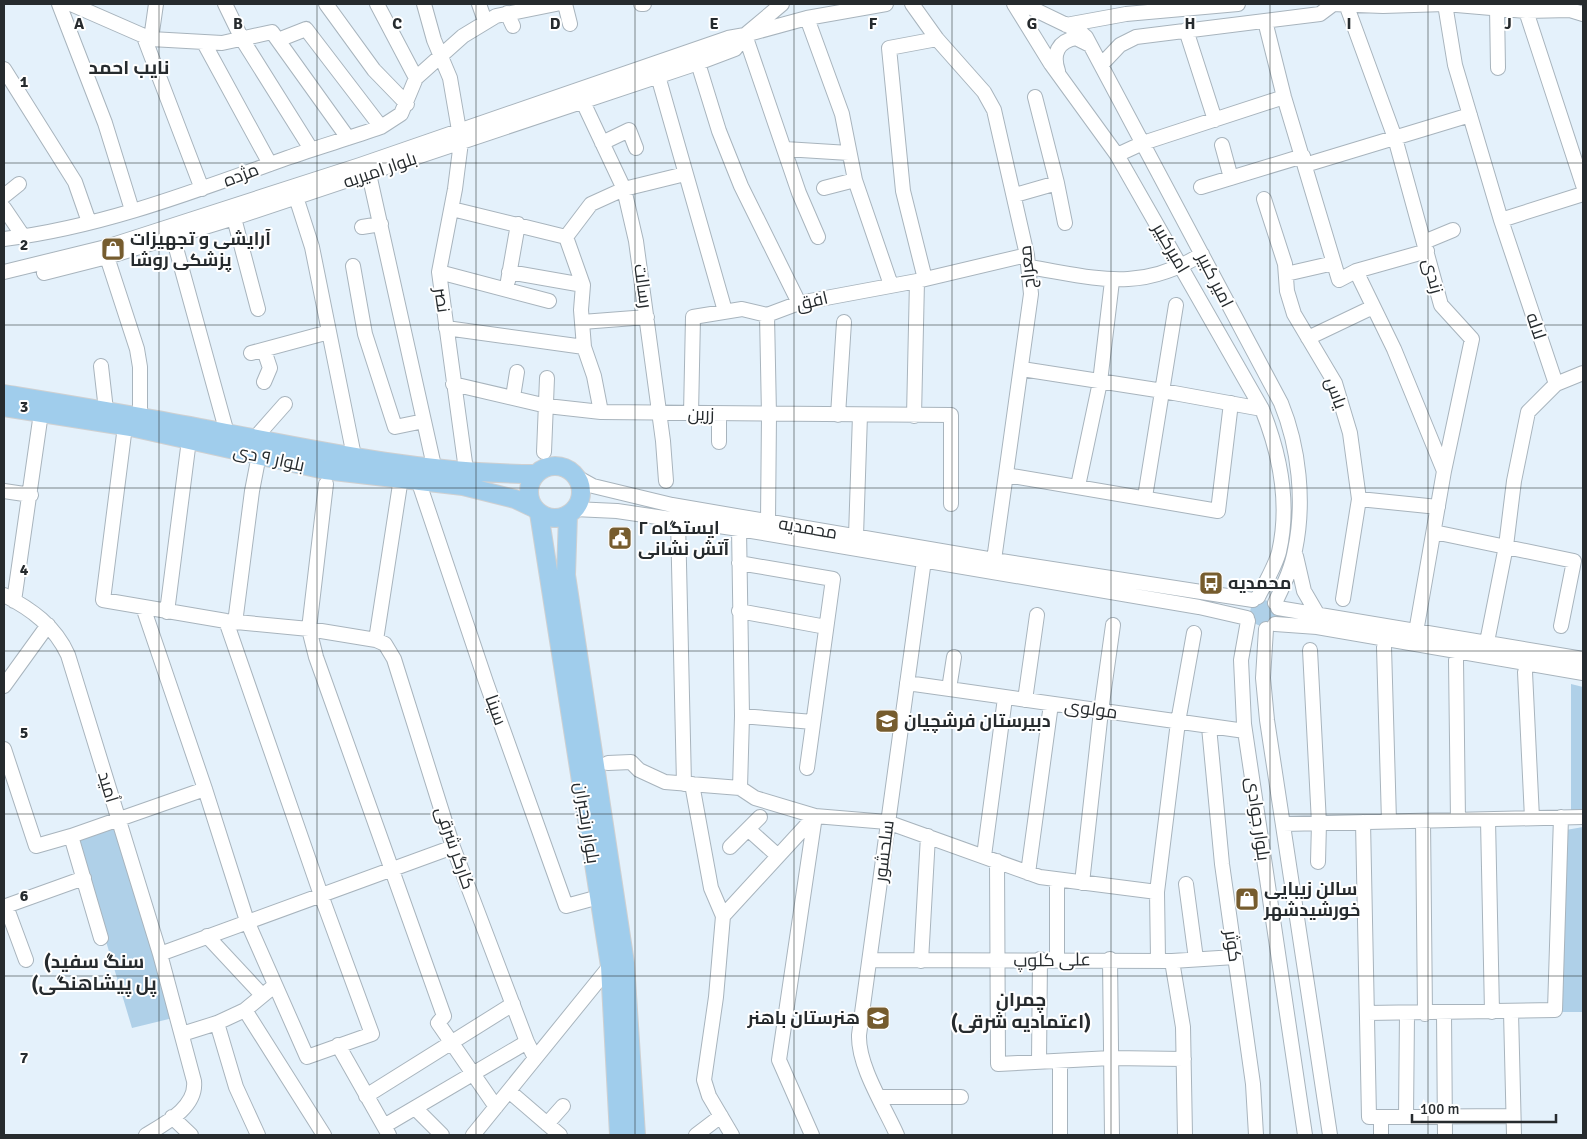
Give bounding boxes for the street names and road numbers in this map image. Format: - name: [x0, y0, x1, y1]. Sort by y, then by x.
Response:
- street label: بلوار امیریه: [340, 147, 420, 193]
- street label: مژده: [220, 158, 262, 192]
- street label: امیرکبیر: [1147, 218, 1194, 277]
- street label: معراج: [1014, 244, 1041, 290]
- street label: امیر کبیر: [1192, 248, 1238, 311]
- street label: زندی: [1418, 256, 1448, 296]
- street label: رسالت: [629, 262, 657, 310]
- street label: نصر: [429, 285, 455, 314]
- street label: افق: [794, 287, 830, 316]
- street label: لاله: [1521, 310, 1551, 342]
- street label: یاس: [1320, 374, 1352, 412]
- street label: زرین: [687, 403, 715, 425]
- street label: بلوار ۹ دی: [231, 440, 307, 476]
- street label: محمدیه: [777, 512, 839, 544]
- street label: سینا: [480, 692, 512, 728]
- street label: مولوی: [1063, 694, 1119, 724]
- street label: اُمید: [93, 769, 124, 805]
- street label: بلوار جوادی: [1241, 776, 1275, 862]
- street label: بلوار رنجبران: [570, 781, 604, 865]
- street label: کارگر شرقی: [431, 804, 479, 892]
- street label: سلحشور: [869, 819, 899, 884]
- street label: کوثر: [1220, 928, 1246, 963]
- street label: علی کلوپ: [1013, 948, 1091, 973]

